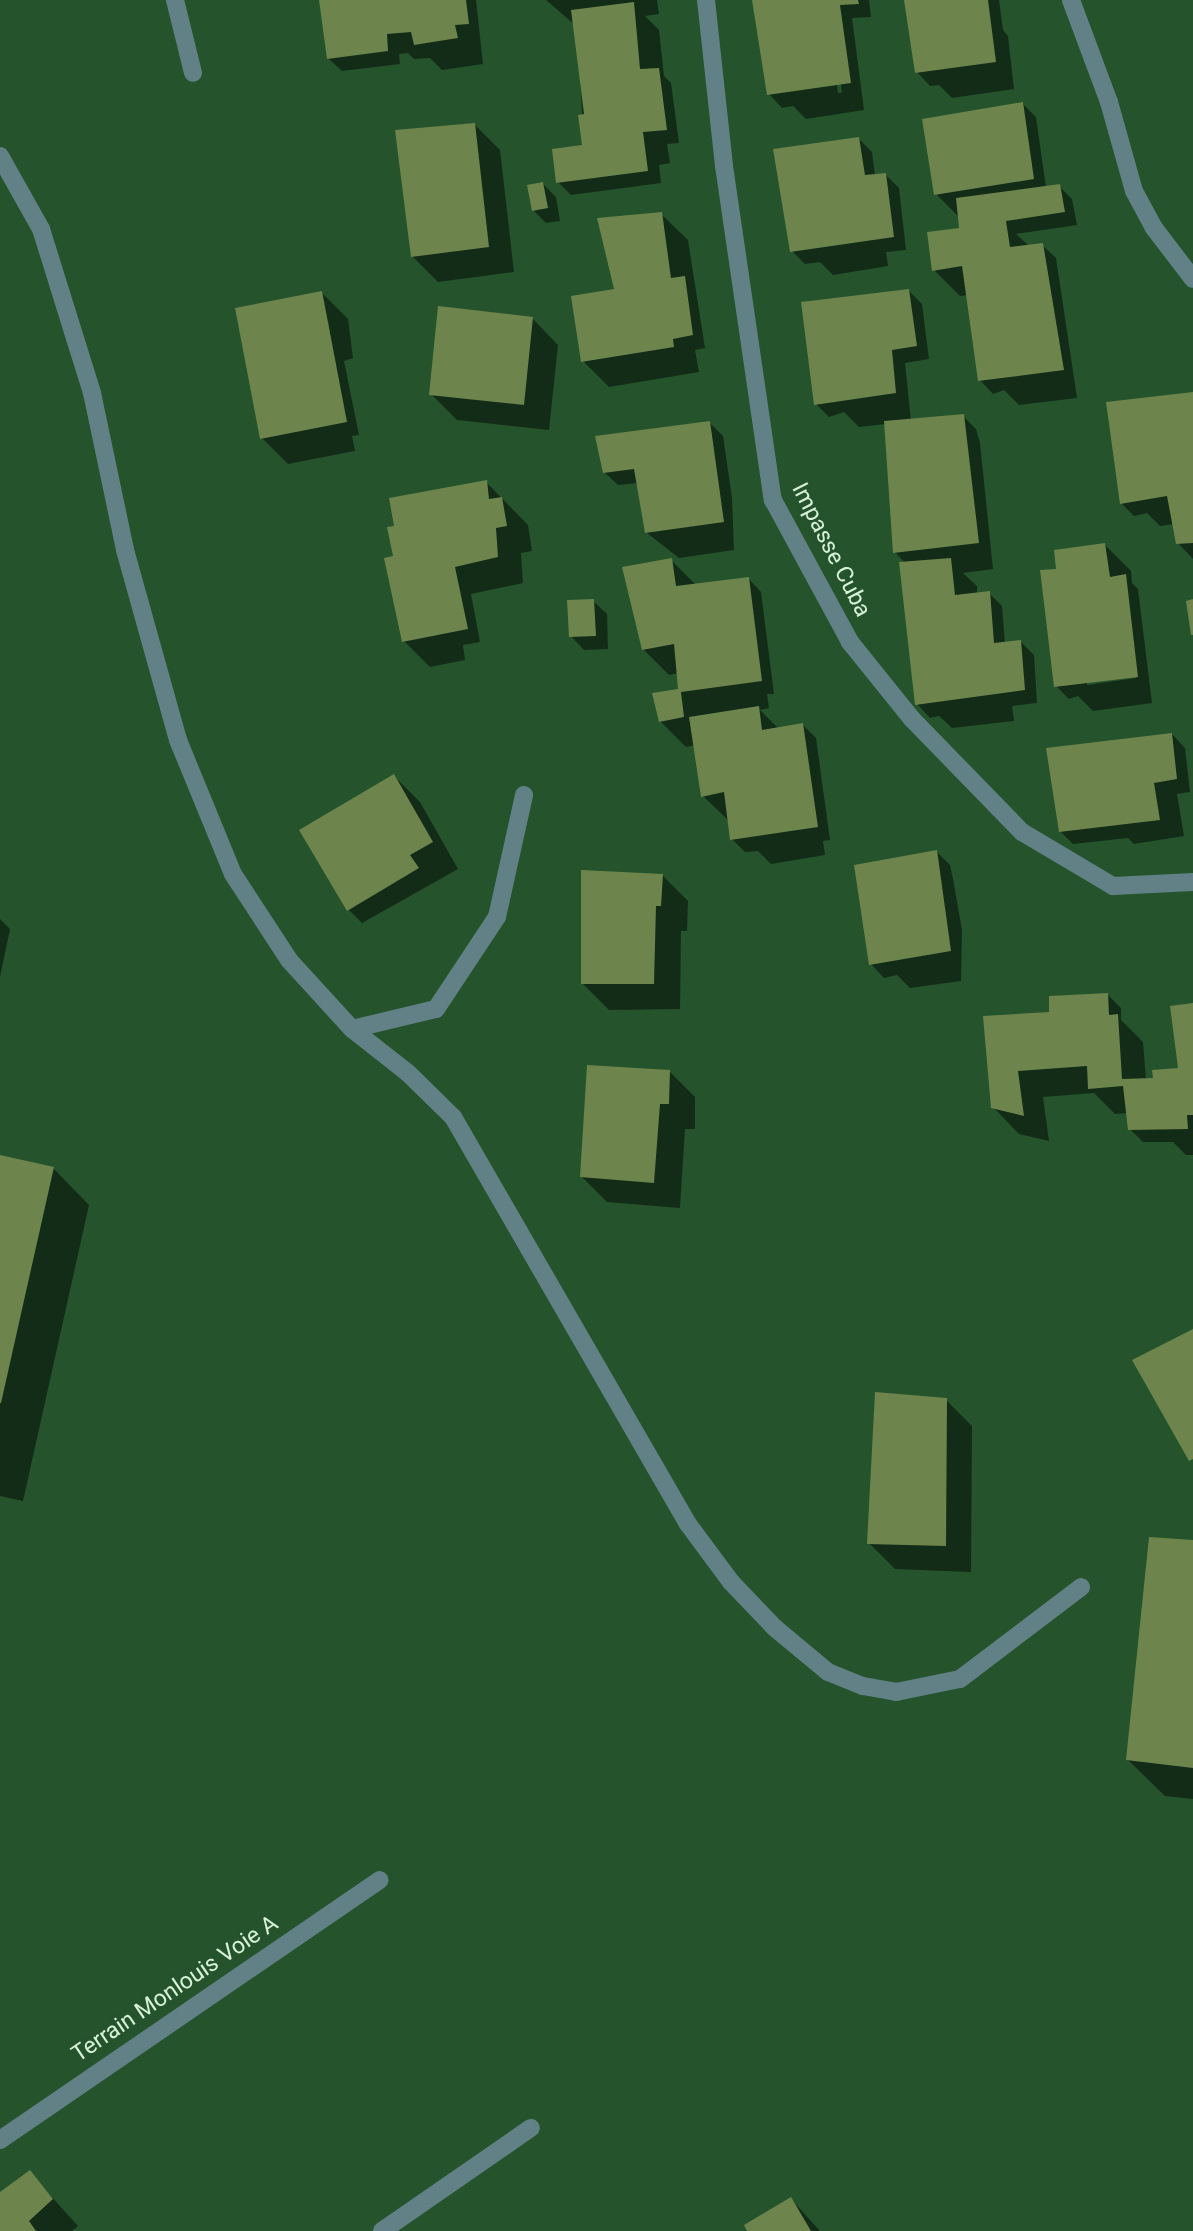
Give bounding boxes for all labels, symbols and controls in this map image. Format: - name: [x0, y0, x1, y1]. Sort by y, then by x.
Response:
- street label: Impasse Cuba: [785, 478, 877, 622]
- street label: Terrain Monlouis Voie A: [67, 1910, 283, 2068]

